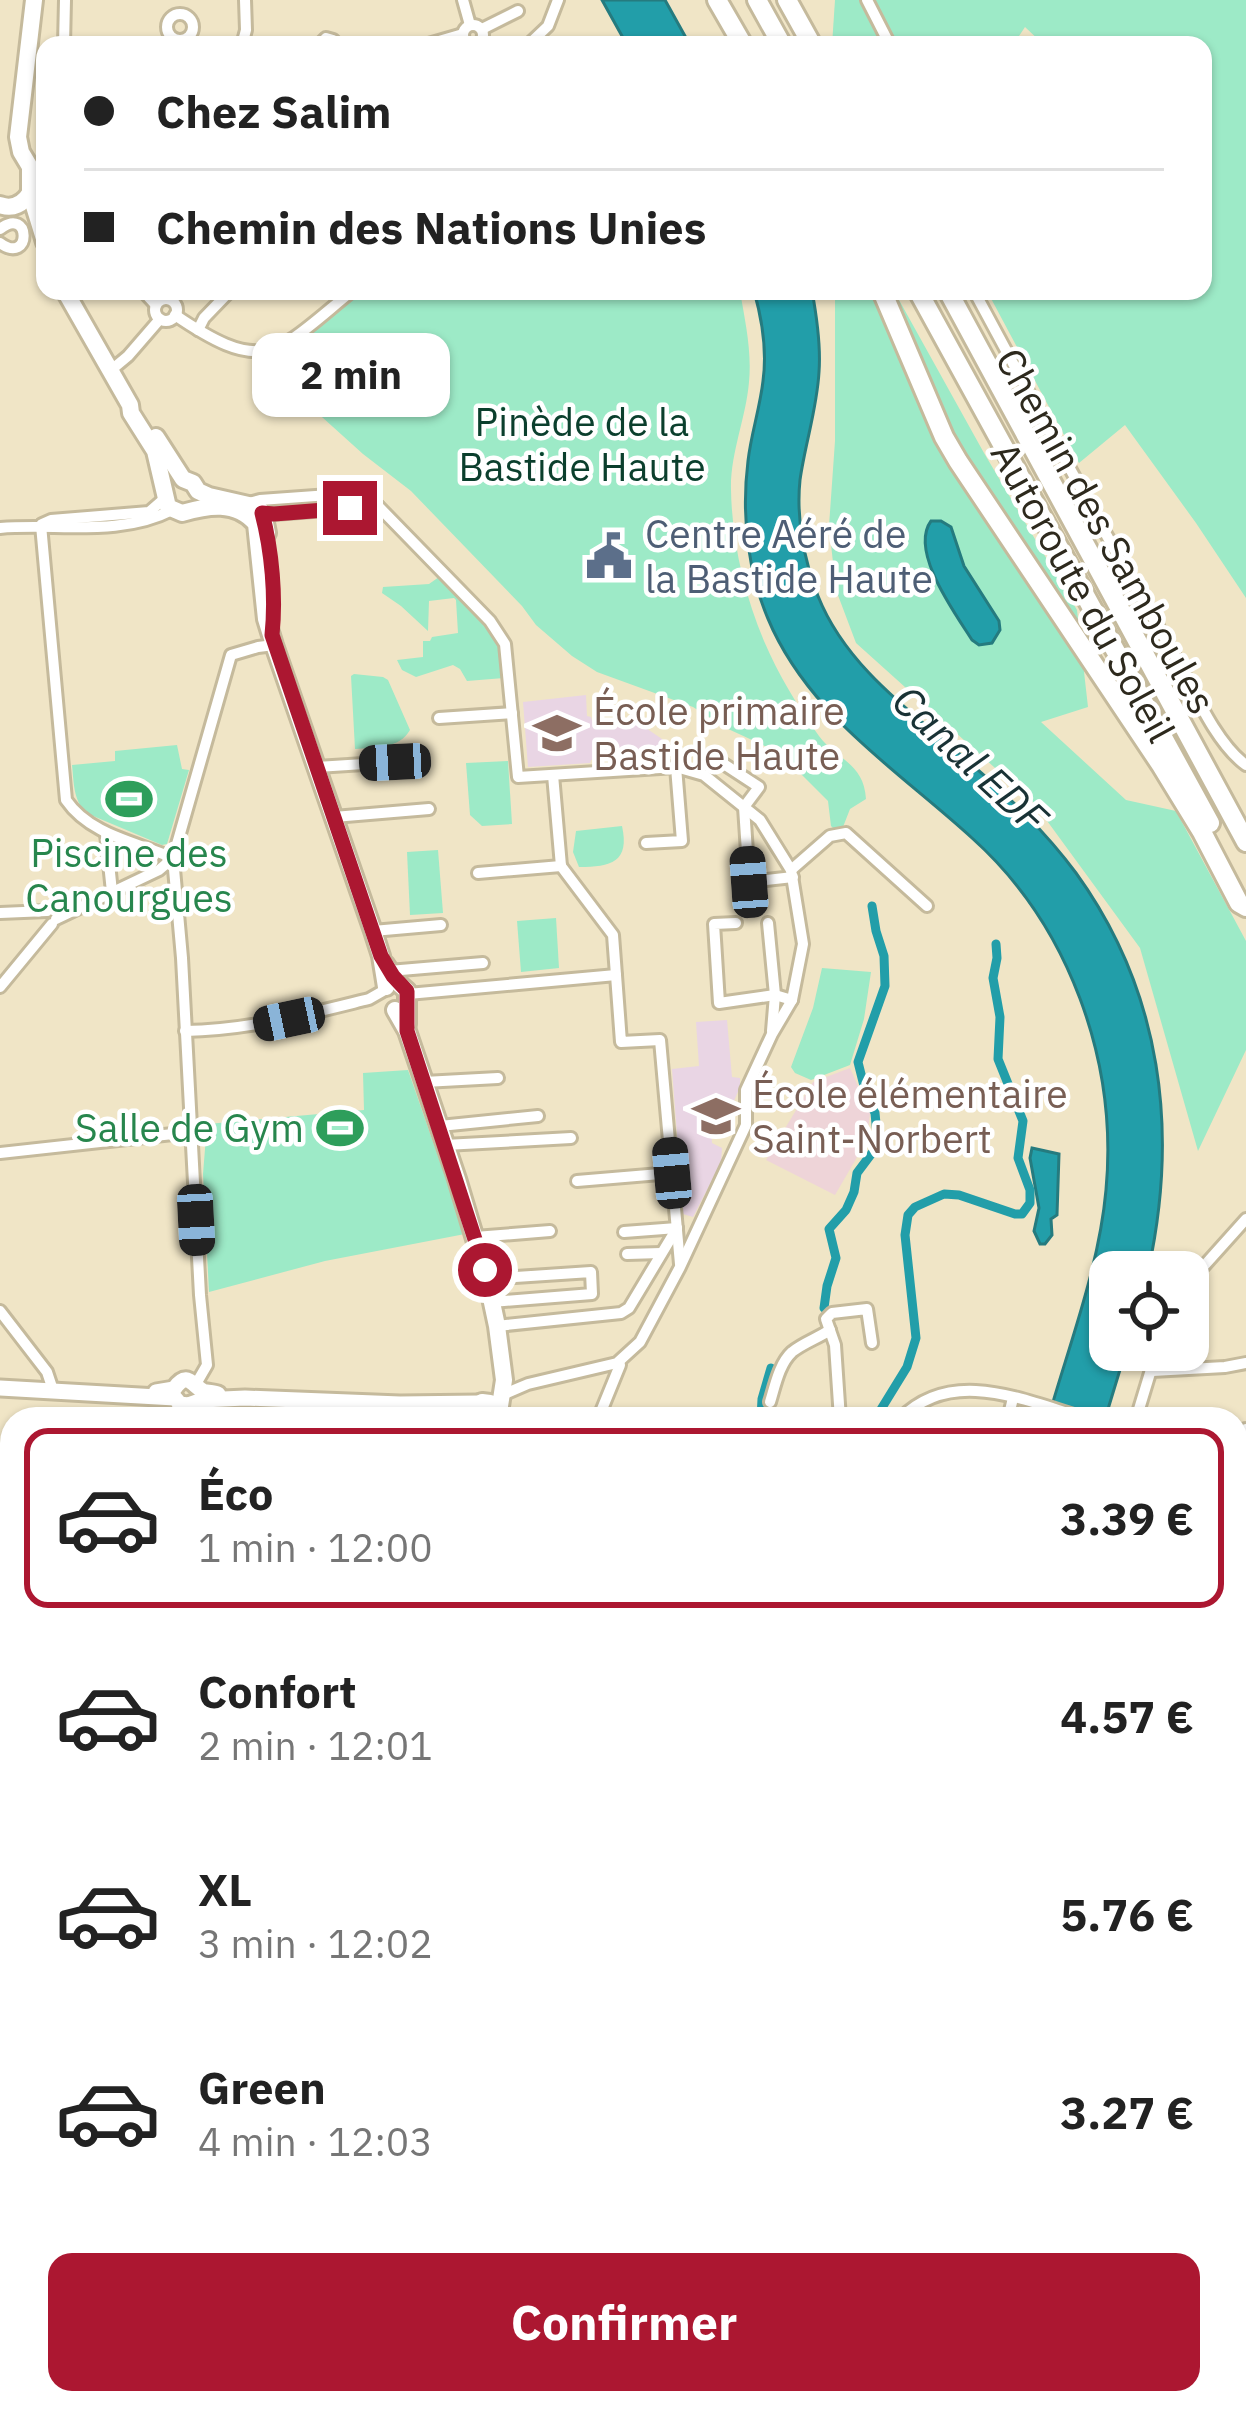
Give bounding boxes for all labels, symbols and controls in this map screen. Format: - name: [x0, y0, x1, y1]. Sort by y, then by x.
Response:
- text: Chez Salim: [156, 82, 392, 140]
- text: Chemin des Nations Unies: [156, 198, 706, 256]
- callout: 2 min: [251, 334, 449, 418]
- street label: Chemin des Samboules: [985, 339, 1228, 723]
- text: 2 min: [300, 349, 402, 400]
- park label: Pinède de la Bastide Haute: [458, 396, 706, 492]
- street label: Autoroute du Soleil: [980, 433, 1187, 751]
- route end: [323, 481, 377, 535]
- place label: Centre Aéré de la Bastide Haute: [645, 508, 933, 604]
- public building icon: Centre Aéré de la Bastide Haute: [584, 531, 634, 581]
- water label: Canal EDF: [881, 673, 1061, 846]
- place label: École primaire Bastide Haute: [593, 685, 845, 781]
- school or university icon: École primaire Bastide Haute: [532, 708, 582, 758]
- car: [358, 742, 432, 782]
- sports icon: Piscine des Canourgues: [104, 774, 154, 824]
- place label: Piscine des Canourgues: [25, 827, 233, 923]
- car: [729, 845, 769, 919]
- car: [250, 994, 328, 1044]
- place label: École élémentaire Saint-Norbert: [752, 1068, 1068, 1164]
- school or university icon: École élémentaire Saint-Norbert: [691, 1091, 741, 1141]
- place label: Salle de Gym: [75, 1102, 304, 1153]
- sports icon: Salle de Gym: [315, 1103, 365, 1153]
- car: [651, 1136, 693, 1210]
- car: [176, 1183, 216, 1257]
- route start: [458, 1243, 512, 1297]
- map controls: [1089, 1251, 1209, 1371]
- button: locate: [1089, 1251, 1209, 1371]
- icon: car: [54, 1464, 162, 1572]
- text: Éco: [198, 1464, 273, 1522]
- text: 3.39 €: [1060, 1489, 1194, 1547]
- text: 1 min · 12:00: [198, 1522, 433, 1573]
- icon: car: [54, 1662, 162, 1770]
- text: Confort: [198, 1662, 357, 1720]
- text: 4.57 €: [1060, 1687, 1194, 1745]
- text: 2 min · 12:01: [198, 1720, 433, 1771]
- icon: car: [54, 1860, 162, 1968]
- text: XL: [198, 1860, 252, 1918]
- text: 5.76 €: [1060, 1885, 1194, 1943]
- text: 3 min · 12:02: [198, 1918, 433, 1969]
- icon: car: [54, 2058, 162, 2166]
- text: Green: [198, 2058, 326, 2116]
- text: 3.27 €: [1060, 2083, 1194, 2141]
- text: 4 min · 12:03: [198, 2116, 433, 2167]
- button: Confirmer: [48, 2253, 1200, 2391]

